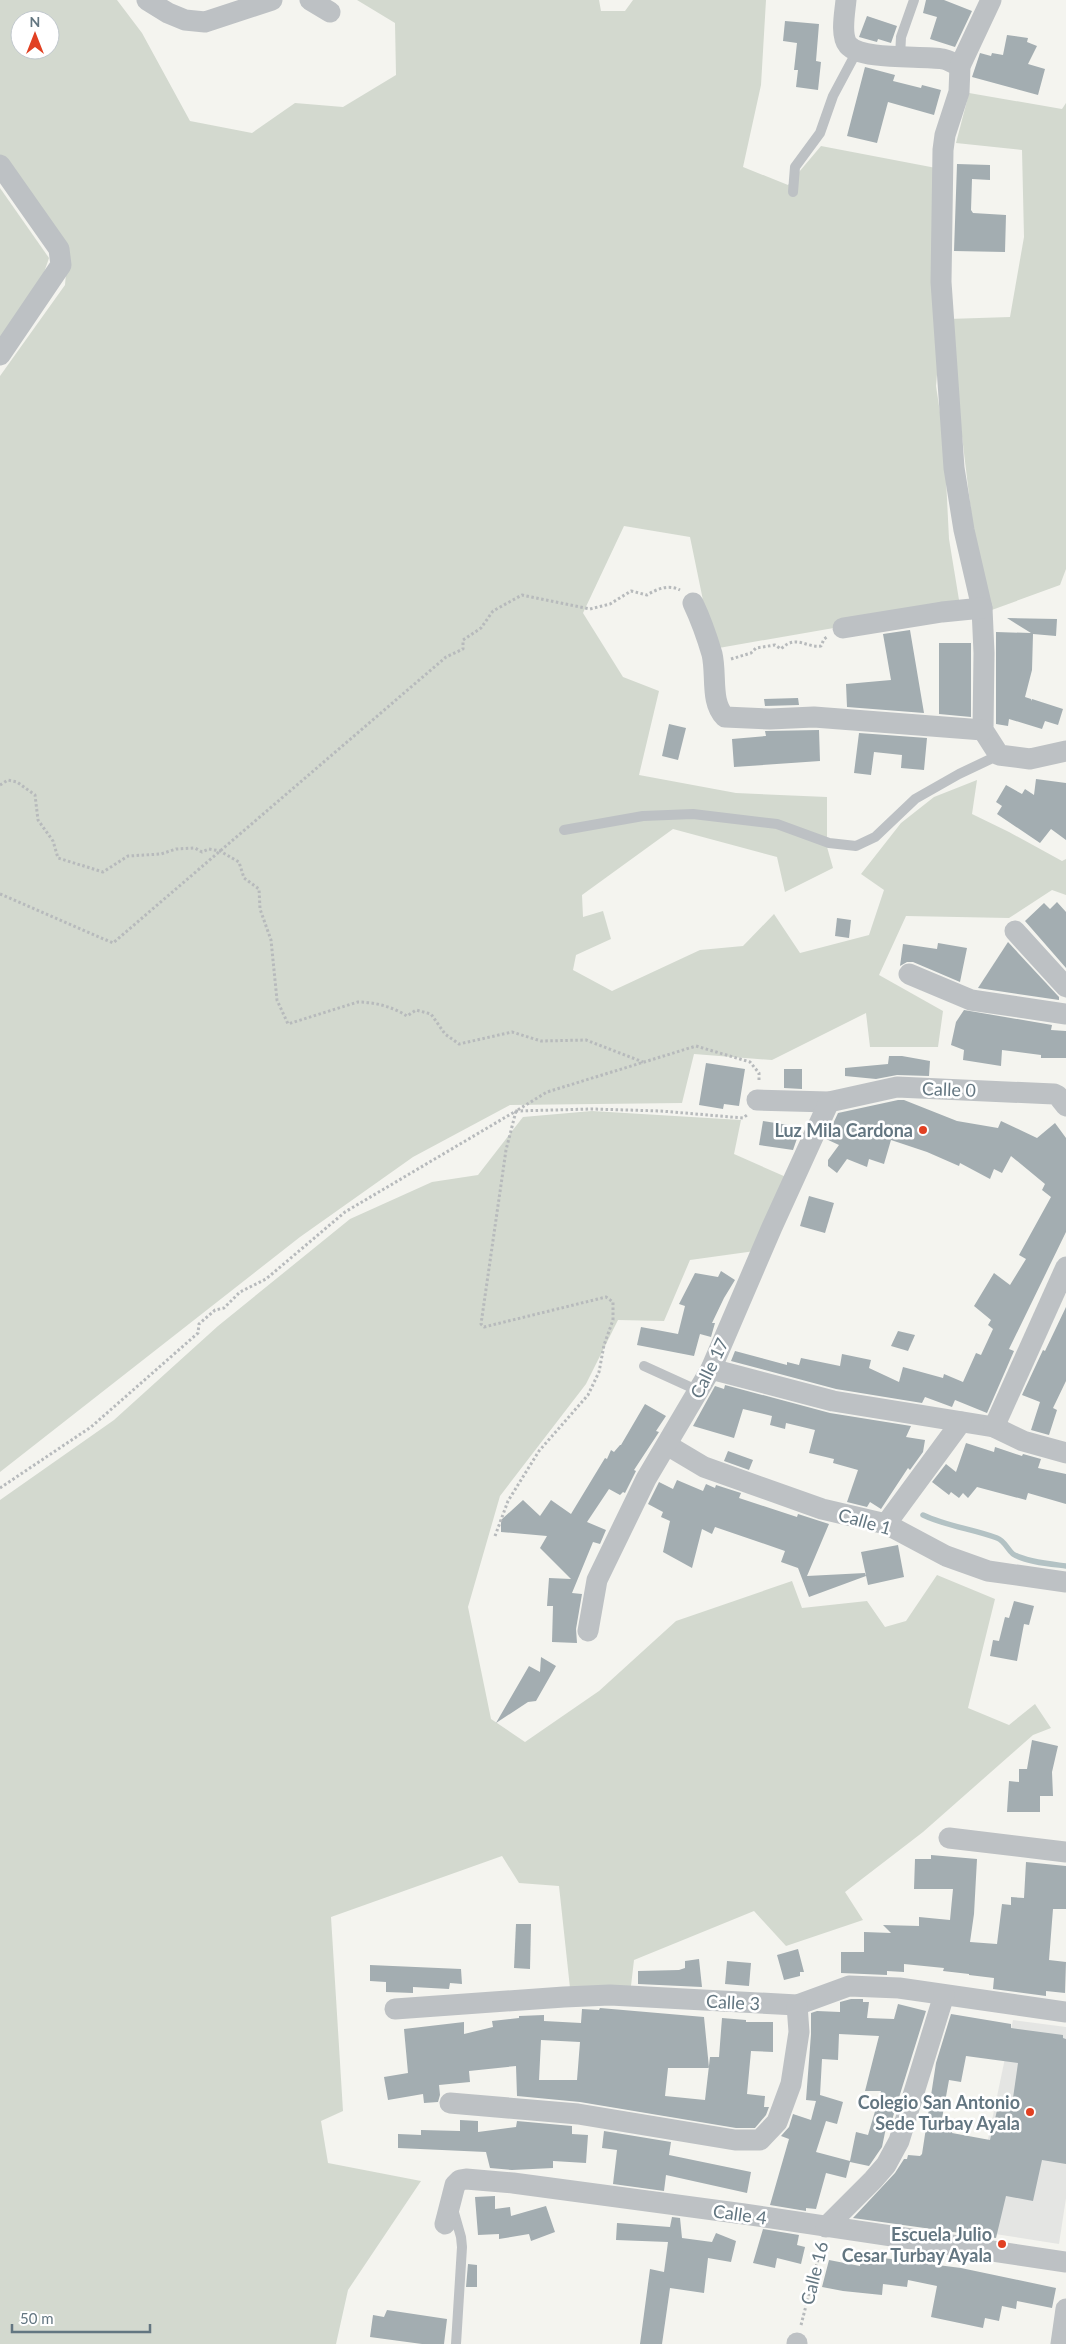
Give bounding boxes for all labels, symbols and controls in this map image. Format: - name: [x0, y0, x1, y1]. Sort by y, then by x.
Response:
- north arrow: [10, 10, 60, 60]
- text: N: [30, 13, 40, 30]
- street label: Calle 0: [922, 1077, 976, 1101]
- place label: Luz Mila Cardona: [774, 1119, 913, 1141]
- marker: Luz Mila Cardona: [917, 1124, 929, 1136]
- street label: Calle 17: [685, 1334, 733, 1402]
- street label: Calle 1: [836, 1503, 894, 1539]
- street label: Calle 3: [705, 1990, 761, 2014]
- place label: Colegio San Antonio Sede Turbay Ayala: [858, 2091, 1020, 2134]
- marker: Colegio San Antonio Sede Turbay Ayala: [1024, 2106, 1036, 2118]
- street label: Calle 4: [712, 2199, 768, 2229]
- place label: Escuela Julio Cesar Turbay Ayala: [842, 2223, 992, 2266]
- marker: Escuela Julio Cesar Turbay Ayala: [996, 2238, 1008, 2250]
- street label: Calle 16: [796, 2239, 832, 2307]
- scale bar: [12, 2302, 150, 2334]
- text: 50 m: [20, 2309, 54, 2327]

